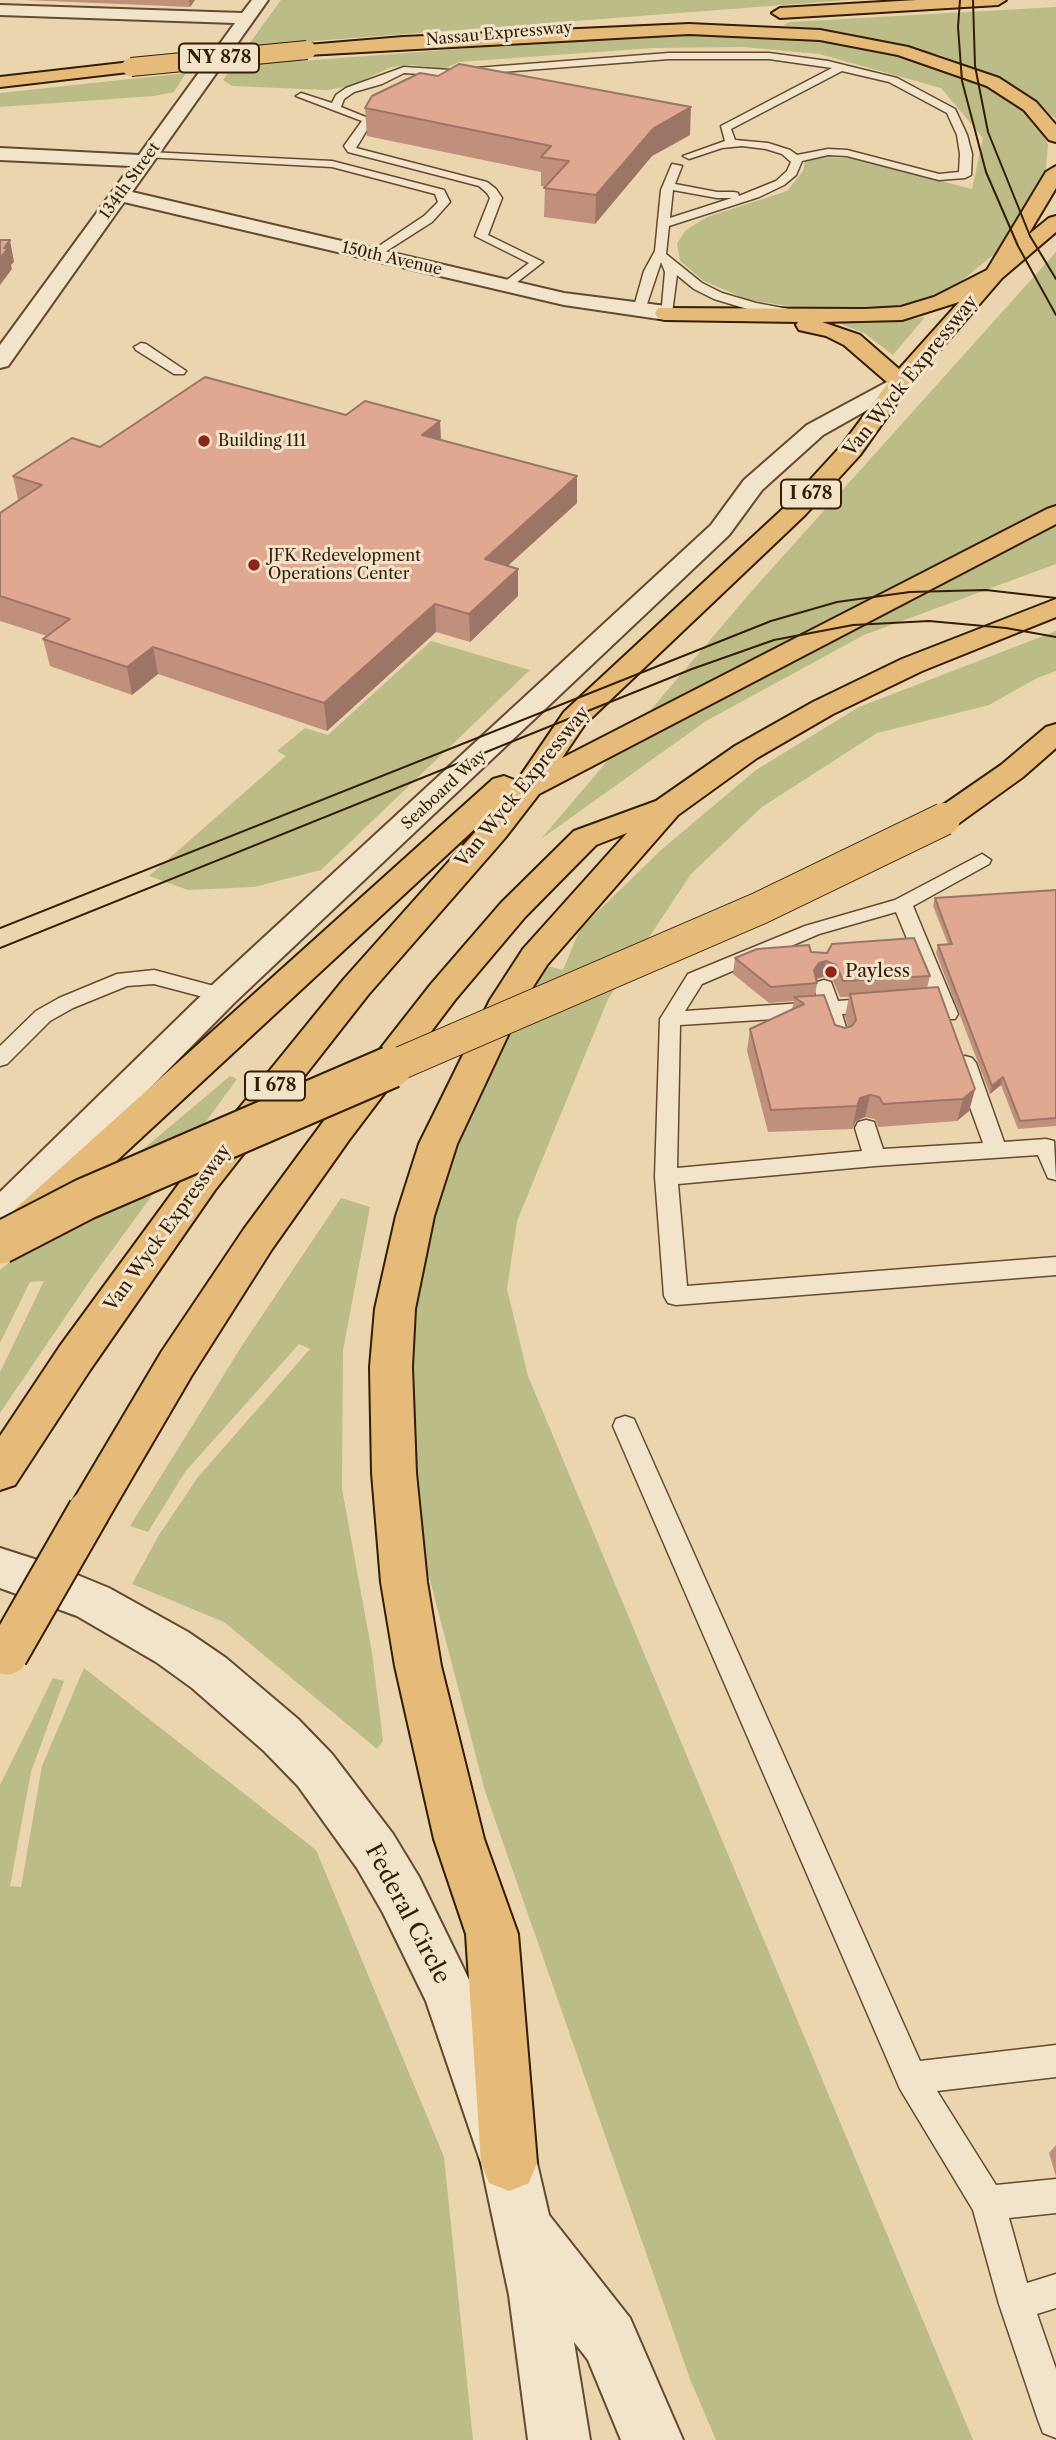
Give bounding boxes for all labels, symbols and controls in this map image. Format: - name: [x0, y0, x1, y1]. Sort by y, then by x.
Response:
- street label: Nassau Expressway: [425, 18, 573, 50]
- road number: NY 878: [179, 44, 259, 72]
- street label: 134th Street: [96, 139, 164, 223]
- street label: 150th Avenue: [340, 238, 444, 280]
- street label: Van Wyck Expressway: [839, 291, 983, 461]
- place label: Building 111: [218, 431, 306, 451]
- marker: Building 111: [196, 433, 212, 449]
- road number: I 678: [781, 480, 841, 508]
- place label: JFK Redevelopment Operations Center: [268, 546, 421, 584]
- marker: JFK Redevelopment Operations Center: [246, 557, 262, 573]
- street label: Van Wyck Expressway: [451, 702, 595, 872]
- street label: Seaboard Way: [398, 746, 490, 834]
- place label: Payless: [845, 961, 910, 983]
- marker: Payless: [823, 964, 839, 980]
- road number: I 678: [245, 1072, 305, 1100]
- street label: Van Wyck Expressway: [100, 1140, 236, 1316]
- street label: Federal Circle: [359, 1839, 455, 1989]

